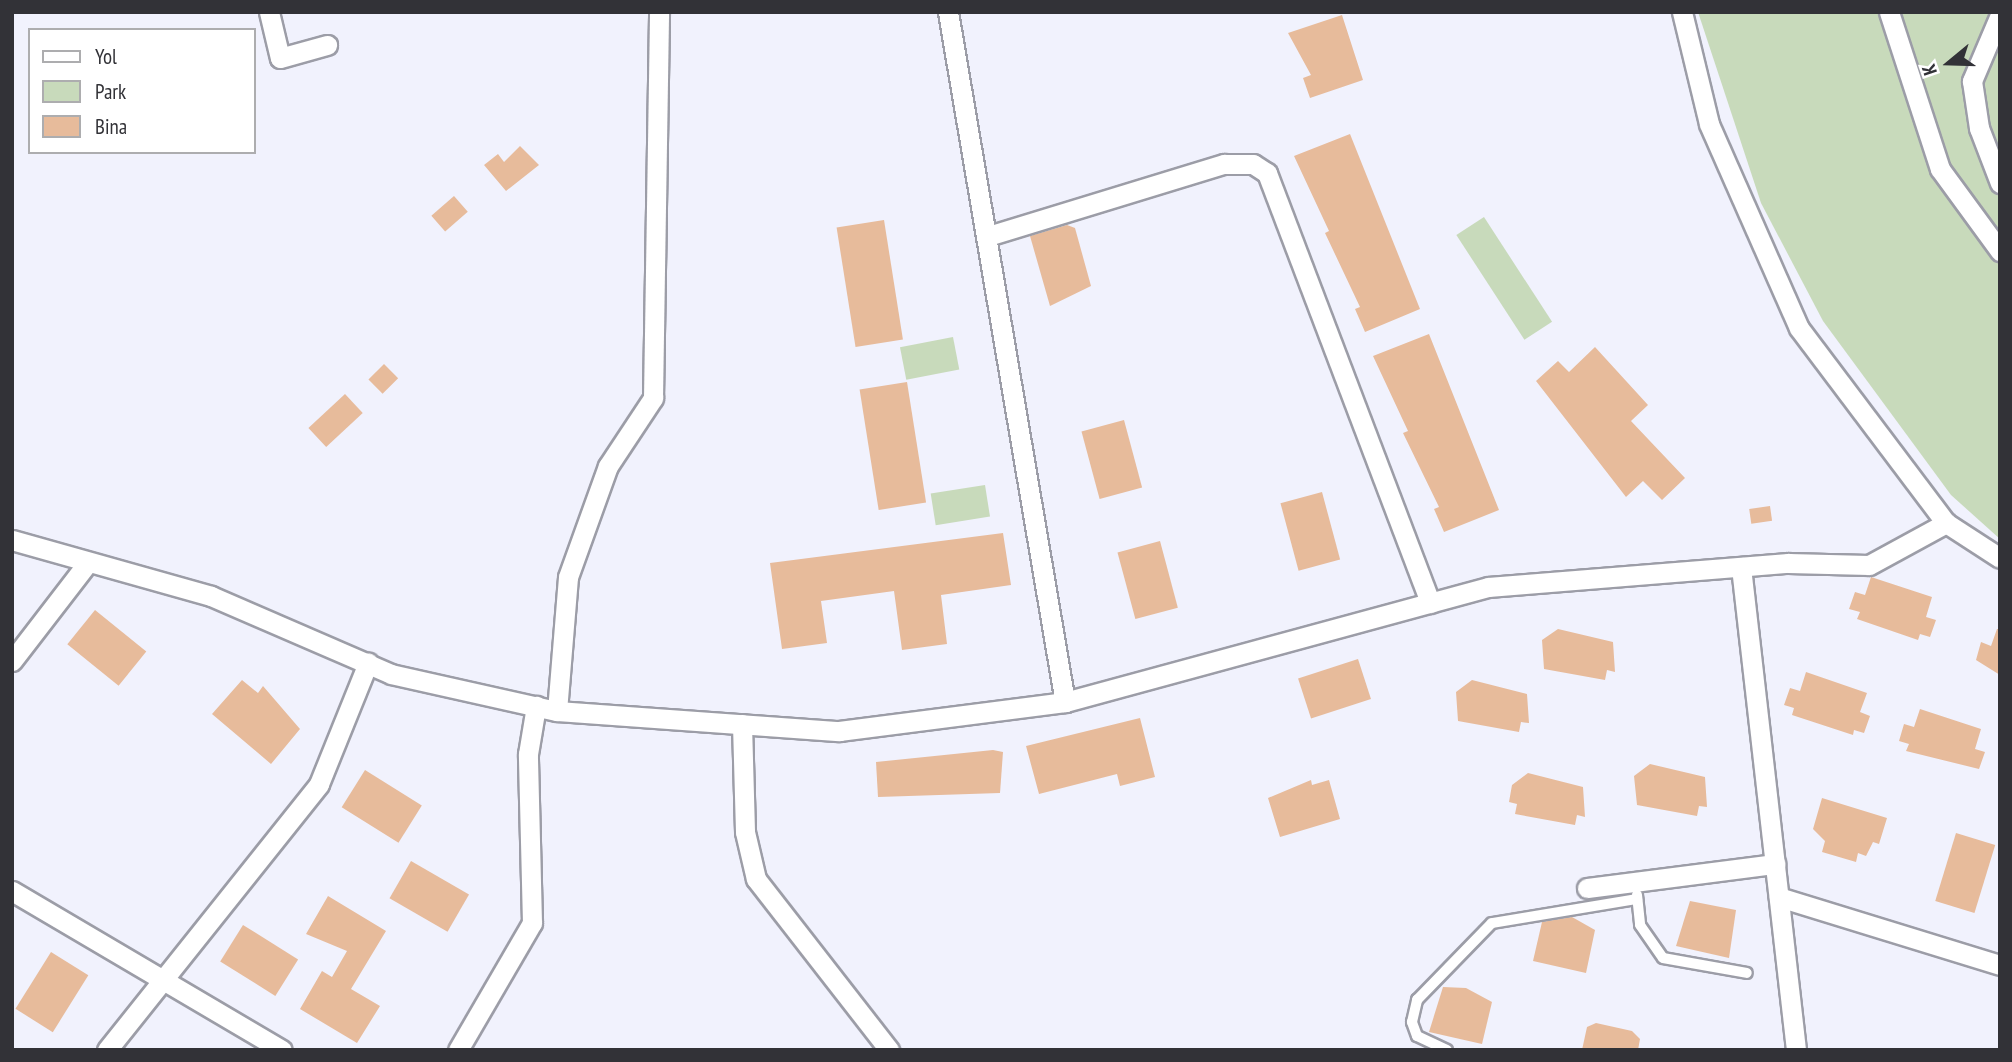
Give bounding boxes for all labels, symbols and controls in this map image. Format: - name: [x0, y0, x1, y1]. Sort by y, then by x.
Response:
- legend: [28, 28, 256, 154]
- north arrow: [1914, 28, 1984, 98]
- text: Yol: [95, 43, 117, 70]
- text: K: [1916, 61, 1942, 78]
- text: Park: [95, 78, 126, 105]
- text: Bina: [95, 113, 127, 140]

